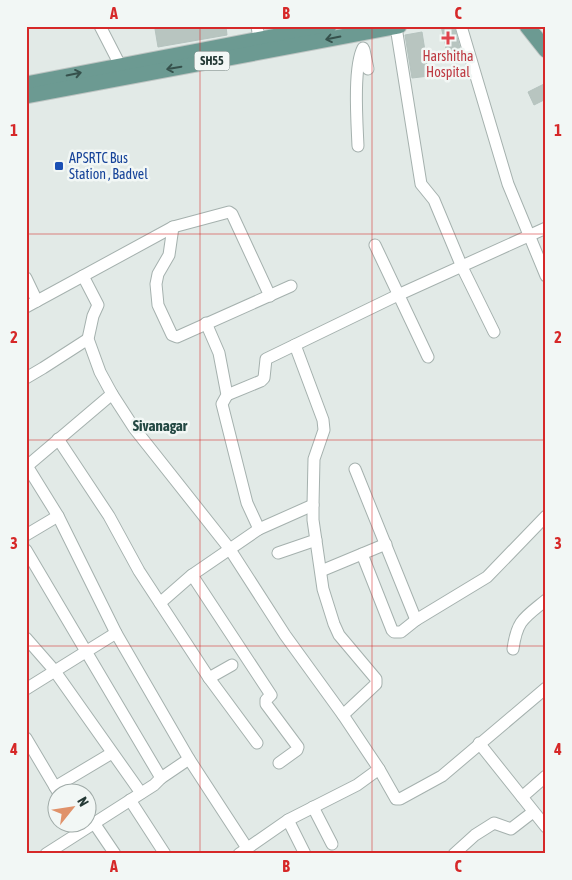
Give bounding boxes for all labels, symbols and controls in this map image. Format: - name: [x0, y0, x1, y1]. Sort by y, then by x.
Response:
- text: A: [109, 4, 118, 22]
- text: B: [282, 4, 290, 22]
- text: C: [454, 4, 462, 22]
- marker: Harshitha Hospital: [441, 31, 455, 45]
- one-way arrow: [326, 34, 342, 44]
- place label: Harshitha Hospital: [422, 48, 474, 80]
- road number: SH55: [194, 51, 230, 70]
- one-way arrow: [166, 63, 182, 73]
- one-way arrow: [66, 69, 82, 79]
- text: 1: [10, 121, 18, 139]
- text: 1: [554, 121, 562, 139]
- place label: APSRTC Bus Station , Badvel: [69, 150, 148, 182]
- marker: APSRTC Bus Station , Badvel: [53, 160, 65, 172]
- text: 2: [10, 328, 18, 346]
- text: 2: [554, 328, 562, 346]
- district label: Sivanagar: [133, 417, 188, 434]
- text: 3: [10, 534, 18, 552]
- text: 3: [554, 534, 562, 552]
- text: 4: [9, 740, 18, 758]
- text: 4: [553, 740, 562, 758]
- north arrow: [48, 782, 98, 832]
- text: N: [74, 794, 92, 809]
- text: A: [109, 857, 118, 875]
- text: B: [282, 857, 290, 875]
- text: C: [454, 857, 462, 875]

